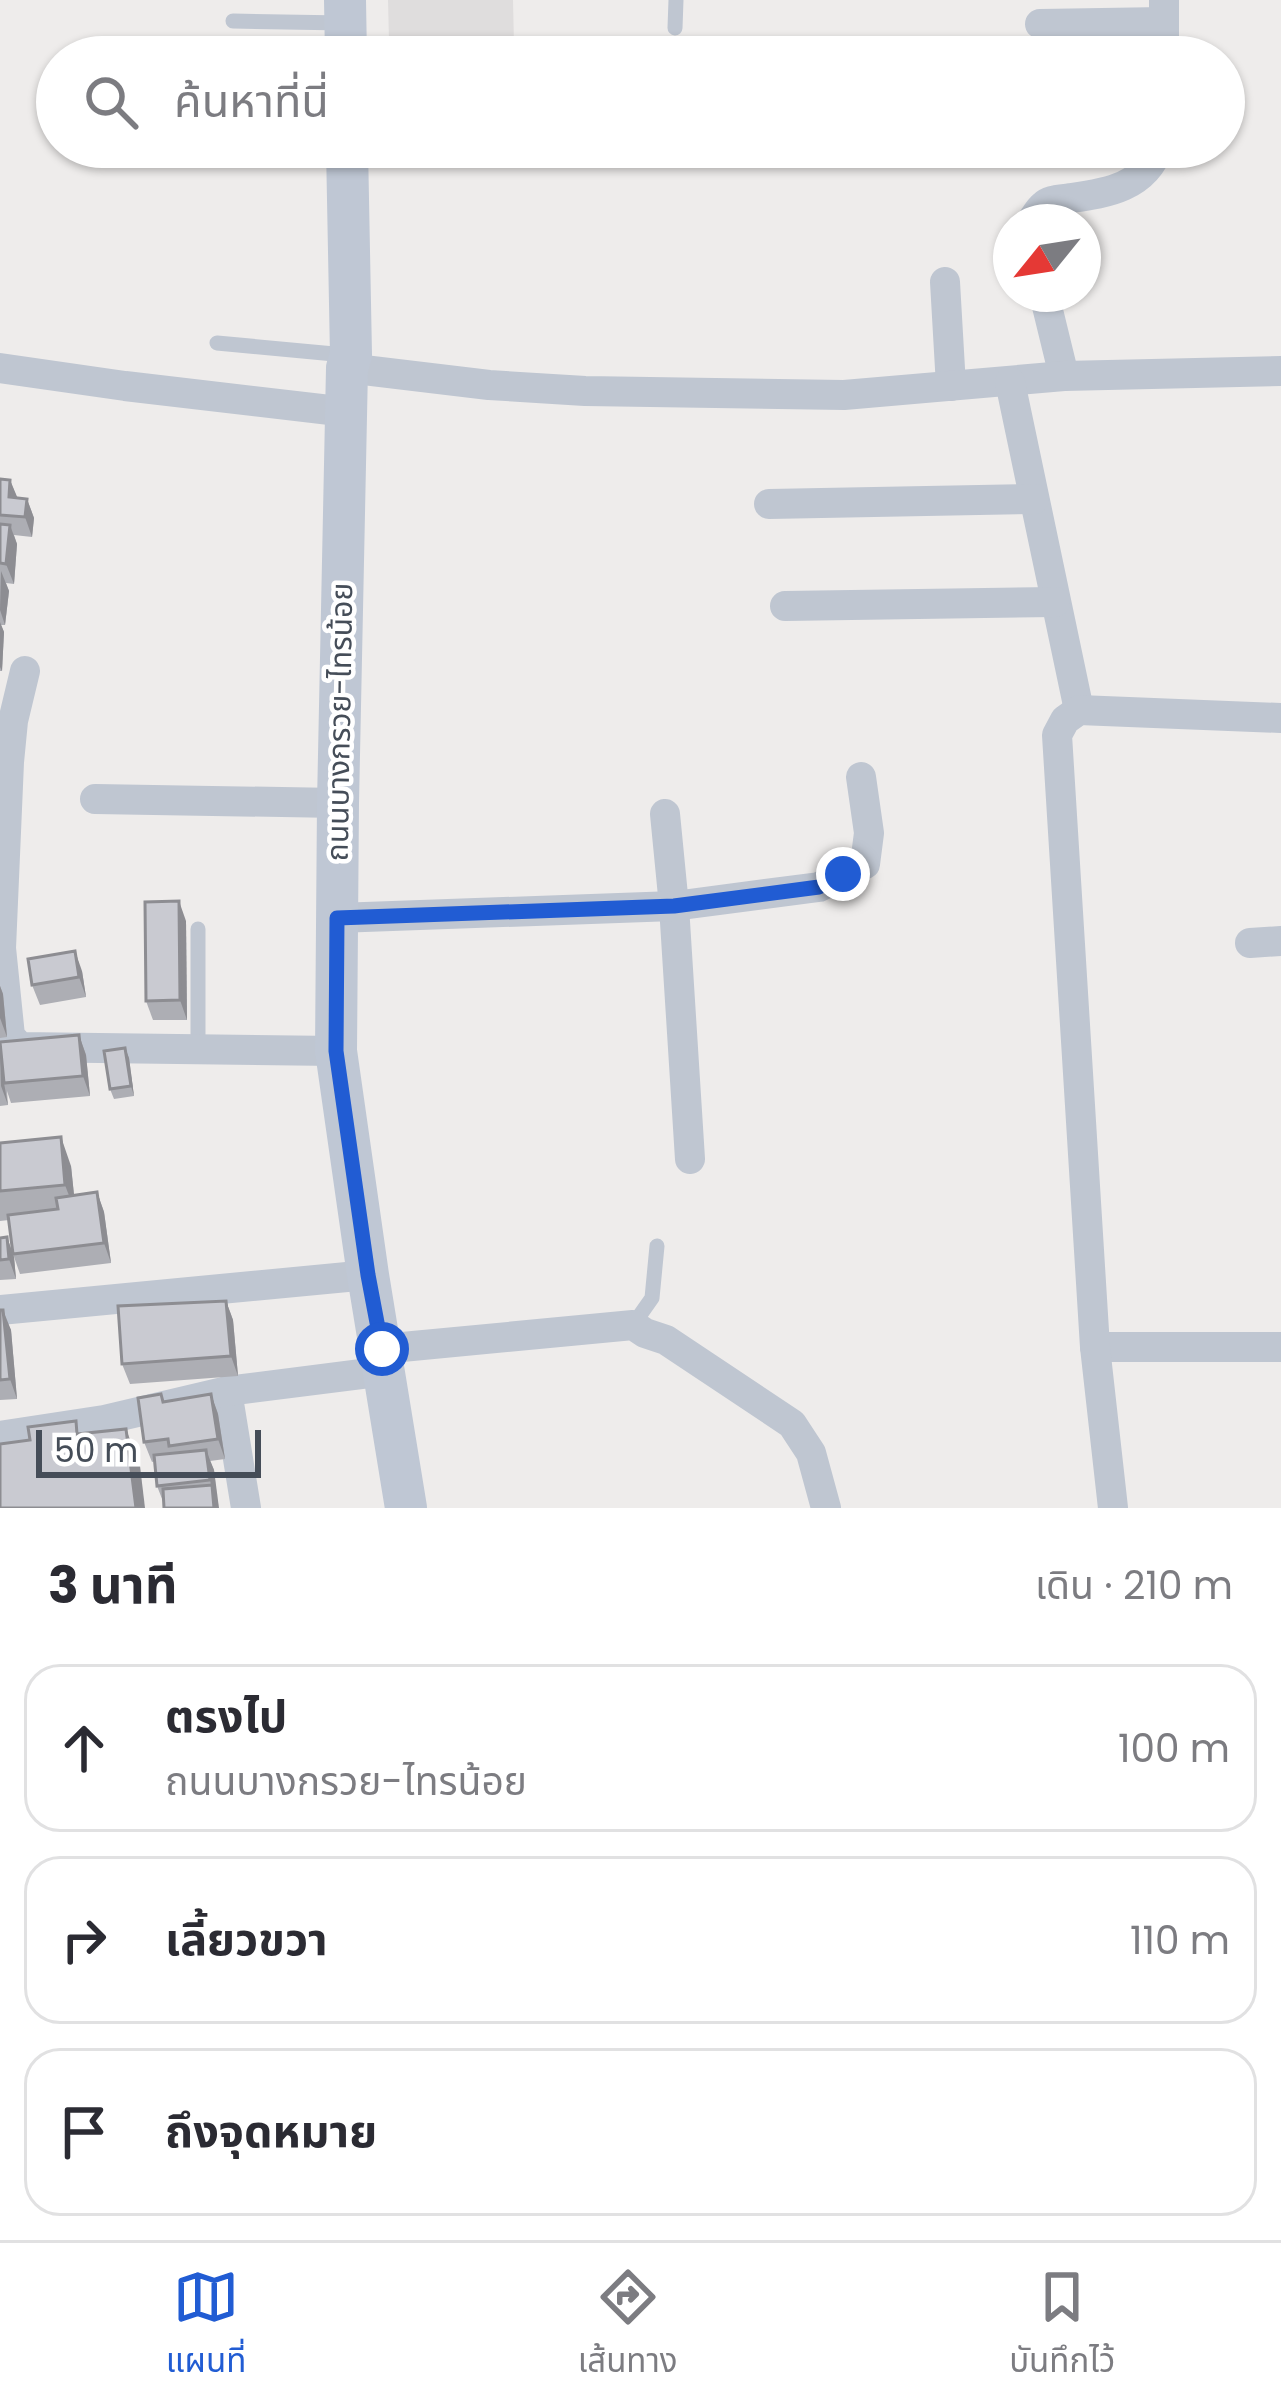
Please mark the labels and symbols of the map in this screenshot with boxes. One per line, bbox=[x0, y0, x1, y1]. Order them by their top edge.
north arrow bbox=[993, 204, 1101, 312]
street label: ถนนบางกรวย-ไทรน้อย bbox=[316, 582, 363, 862]
route end bbox=[816, 847, 870, 901]
route start bbox=[355, 1322, 409, 1376]
scale bar bbox=[36, 1424, 261, 1477]

